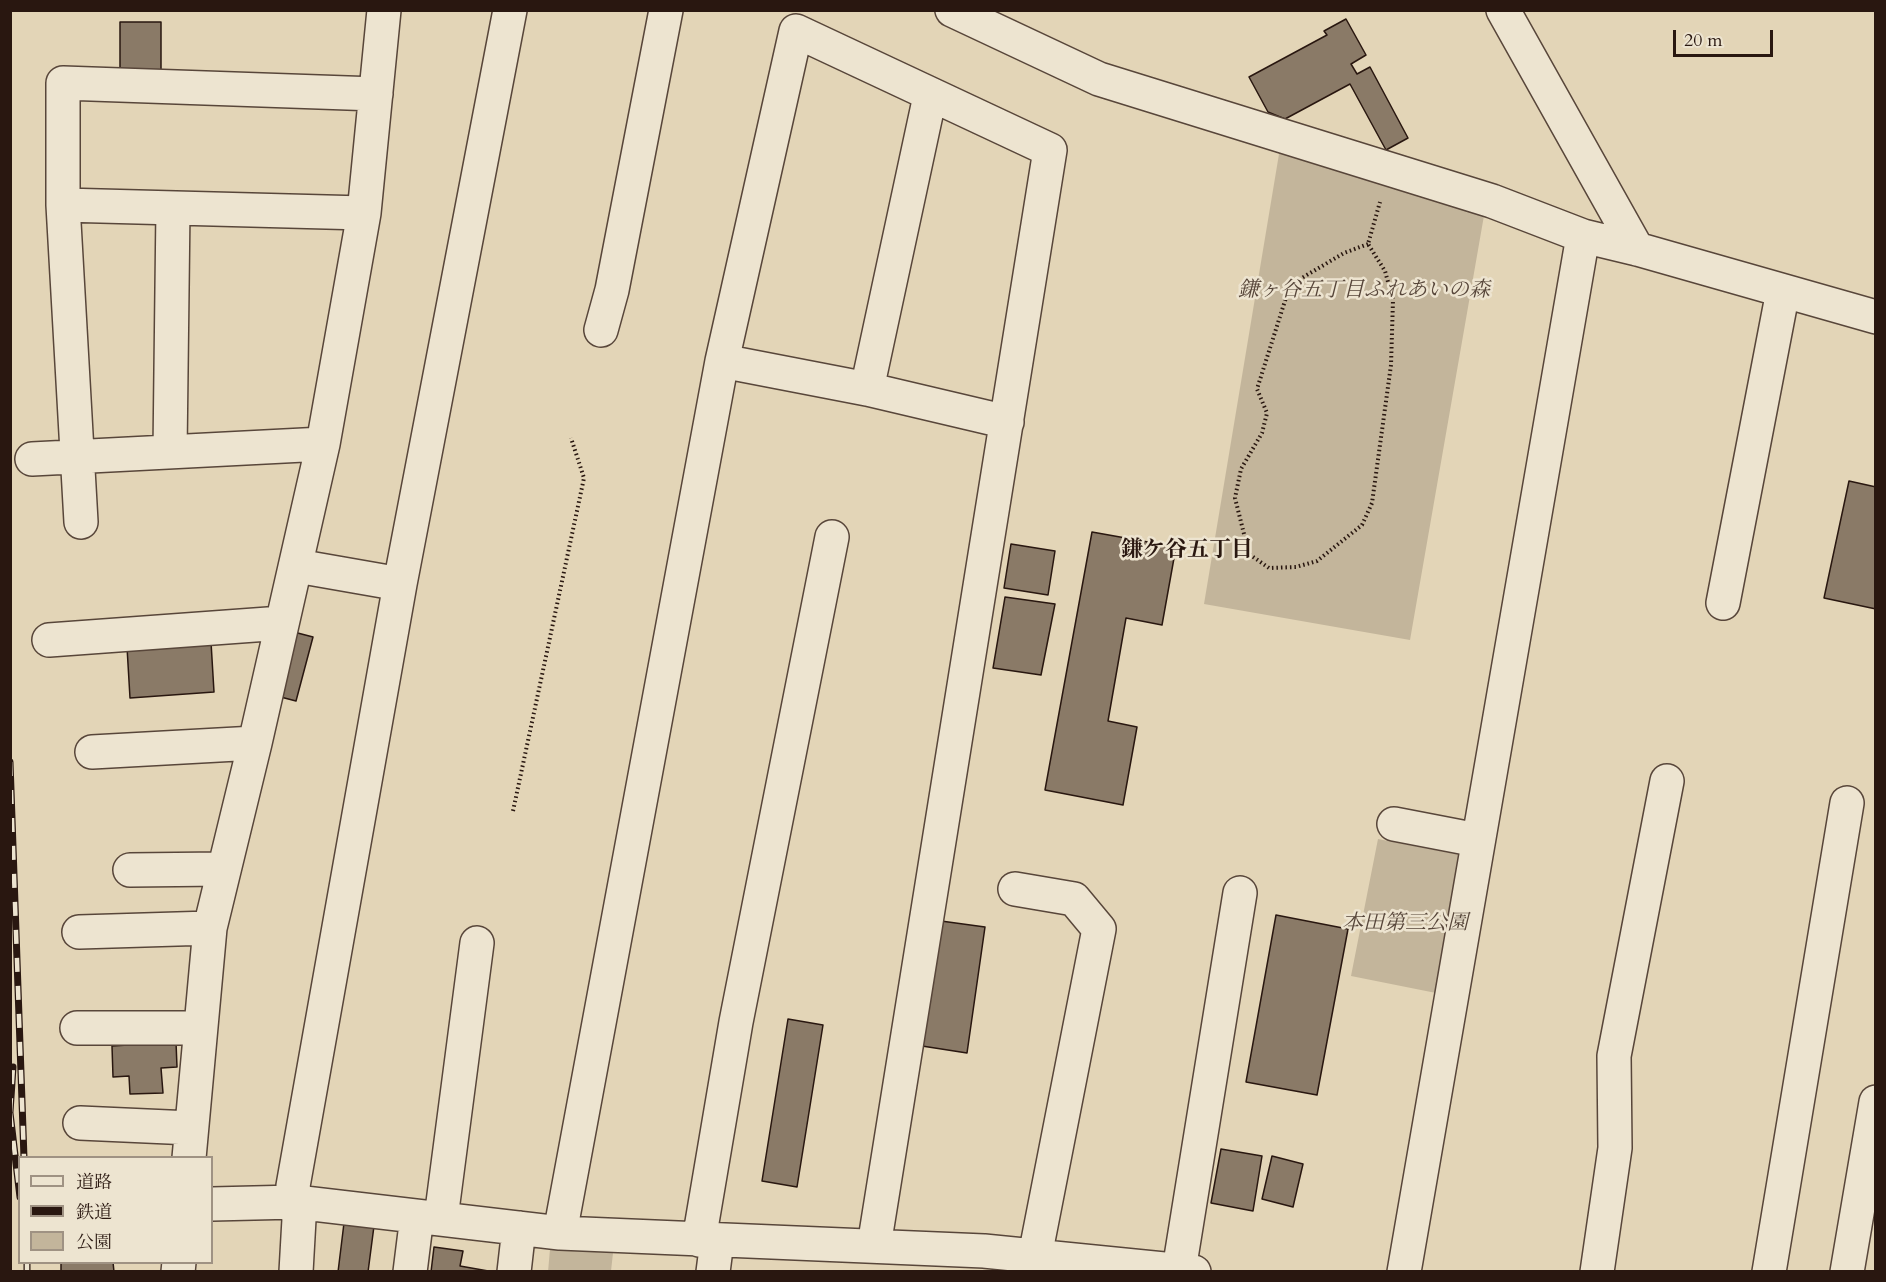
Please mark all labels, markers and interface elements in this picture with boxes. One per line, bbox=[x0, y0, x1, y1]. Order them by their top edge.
scale bar bbox=[1676, 18, 1776, 56]
text: 20 m bbox=[1684, 28, 1723, 53]
park label: 鎌ヶ谷五丁目ふれあいの森 bbox=[1238, 278, 1490, 304]
district label: 鎌ケ谷五丁目 bbox=[1121, 538, 1253, 564]
park label: 本田第三公園 bbox=[1342, 911, 1468, 937]
legend bbox=[18, 1156, 213, 1264]
text: 道路 bbox=[76, 1170, 112, 1195]
text: 鉄道 bbox=[76, 1200, 112, 1225]
text: 公園 bbox=[76, 1230, 112, 1255]

